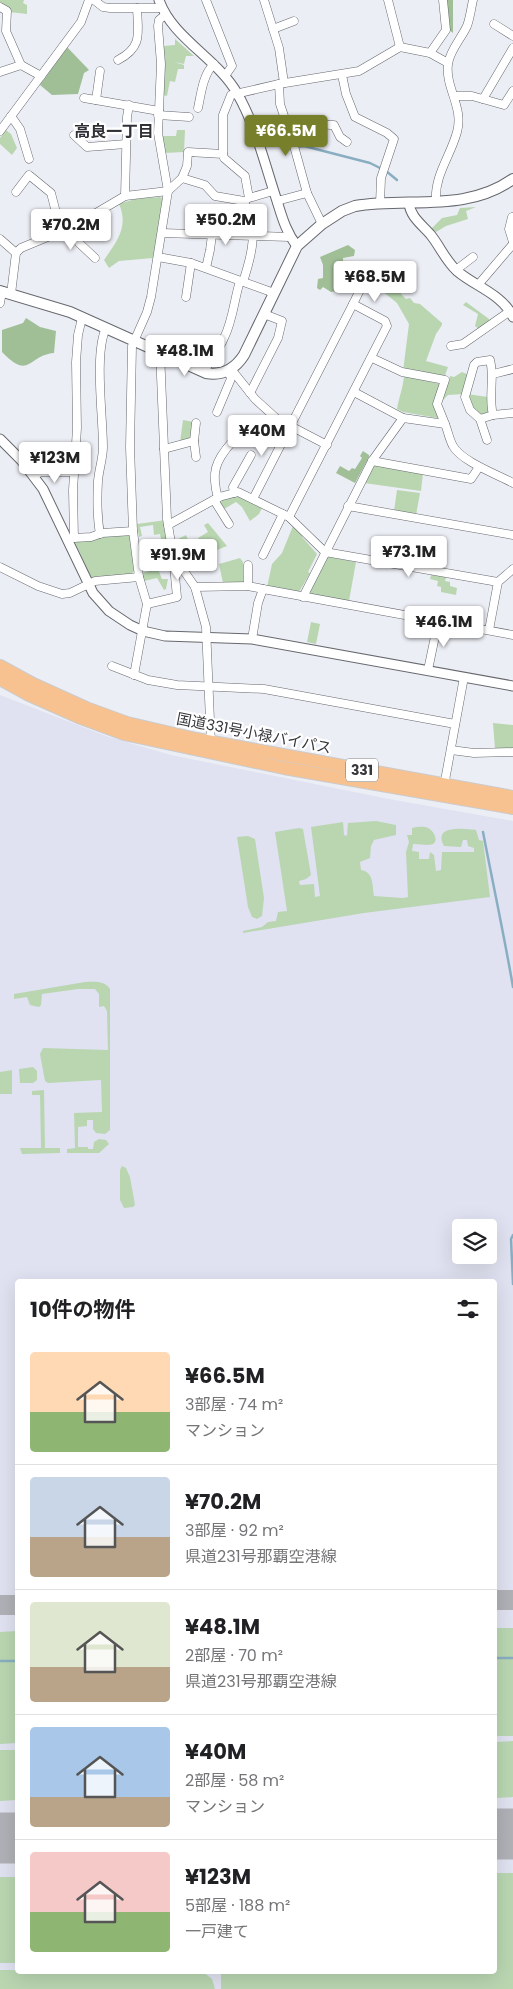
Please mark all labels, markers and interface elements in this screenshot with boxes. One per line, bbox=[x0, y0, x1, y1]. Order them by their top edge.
pin: ¥66.5M bbox=[245, 114, 327, 157]
text: ¥66.5M bbox=[256, 119, 316, 142]
district label: 高良一丁目 bbox=[74, 120, 154, 143]
pin: ¥50.2M bbox=[185, 204, 267, 246]
pin: ¥70.2M bbox=[30, 208, 112, 251]
text: ¥50.2M bbox=[196, 208, 256, 231]
text: ¥70.2M bbox=[42, 213, 100, 236]
pin: ¥68.5M bbox=[334, 260, 416, 303]
text: ¥68.5M bbox=[345, 265, 405, 288]
pin: ¥48.1M bbox=[144, 334, 226, 377]
text: ¥48.1M bbox=[156, 339, 214, 362]
pin: ¥40M bbox=[232, 414, 292, 457]
text: ¥40M bbox=[239, 419, 285, 442]
pin: ¥123M bbox=[20, 442, 90, 484]
text: ¥123M bbox=[30, 446, 80, 469]
pin: ¥73.1M bbox=[368, 536, 450, 578]
pin: ¥91.9M bbox=[137, 538, 219, 581]
text: ¥73.1M bbox=[382, 540, 436, 563]
text: ¥91.9M bbox=[150, 543, 206, 566]
pin: ¥46.1M bbox=[403, 606, 485, 648]
text: ¥46.1M bbox=[416, 610, 472, 633]
street label: 国道331号小禄バイパス bbox=[175, 708, 333, 758]
road number: 331 bbox=[346, 758, 378, 782]
map controls bbox=[452, 1219, 497, 1264]
button: layers bbox=[452, 1219, 497, 1264]
text: 10件の物件 bbox=[30, 1295, 136, 1324]
icon: filters bbox=[454, 1295, 482, 1323]
text: ¥66.5M bbox=[185, 1361, 265, 1390]
icon: home bbox=[70, 1372, 130, 1432]
text: 3部屋 · 74 m² bbox=[185, 1393, 283, 1416]
text: マンション bbox=[185, 1419, 265, 1442]
text: ¥70.2M bbox=[185, 1487, 261, 1516]
icon: home bbox=[70, 1497, 130, 1557]
text: 3部屋 · 92 m² bbox=[185, 1519, 284, 1542]
text: 県道231号那覇空港線 bbox=[185, 1545, 337, 1568]
text: ¥48.1M bbox=[185, 1612, 260, 1641]
icon: home bbox=[70, 1622, 130, 1682]
text: 2部屋 · 70 m² bbox=[185, 1644, 283, 1667]
text: 県道231号那覇空港線 bbox=[185, 1670, 337, 1693]
text: ¥40M bbox=[185, 1737, 246, 1766]
icon: home bbox=[70, 1747, 130, 1807]
text: 2部屋 · 58 m² bbox=[185, 1769, 284, 1792]
text: マンション bbox=[185, 1795, 265, 1818]
text: ¥123M bbox=[185, 1862, 251, 1891]
icon: home bbox=[70, 1872, 130, 1932]
text: 5部屋 · 188 m² bbox=[185, 1894, 290, 1917]
text: 一戸建て bbox=[185, 1920, 249, 1943]

